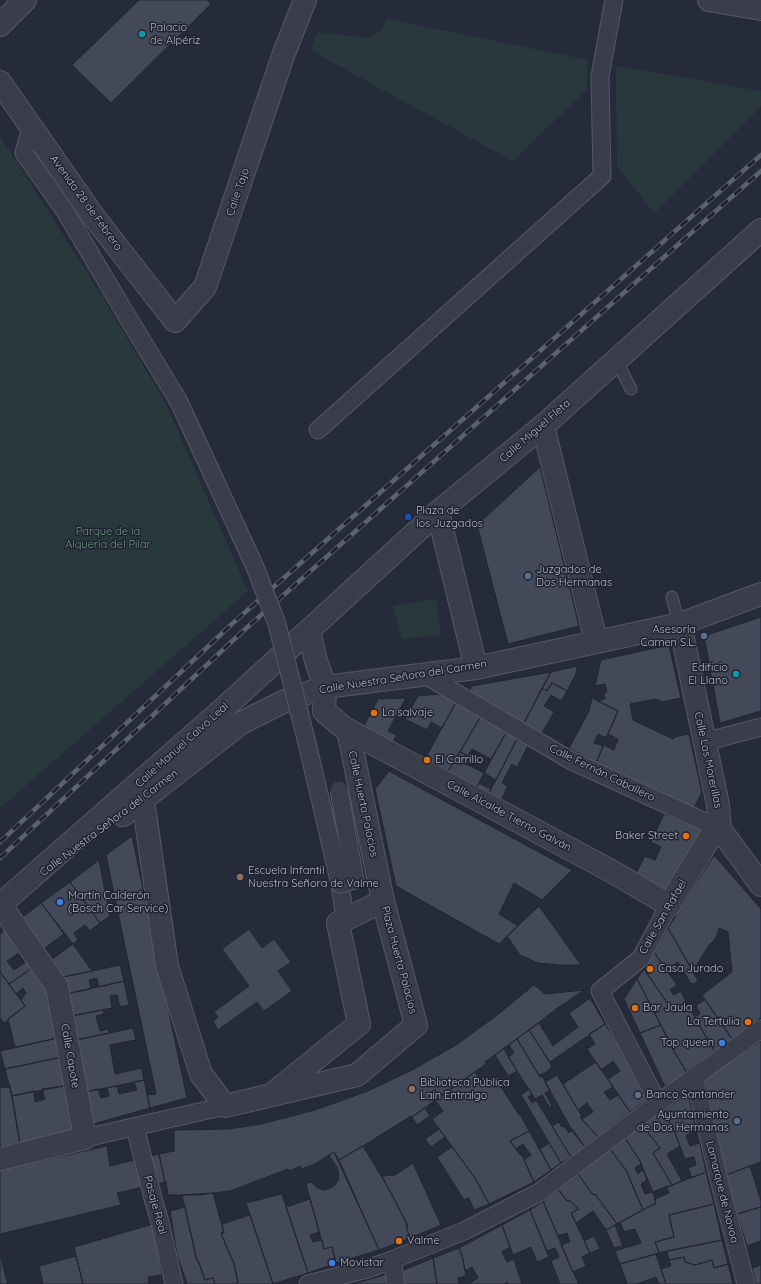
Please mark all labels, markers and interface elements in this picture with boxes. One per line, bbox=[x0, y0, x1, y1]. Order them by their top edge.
place label: Palacio de Alpériz bbox=[150, 21, 200, 47]
marker: Palacio de Alpériz bbox=[137, 29, 147, 39]
street label: Avenida 28 de Febrero bbox=[47, 153, 125, 253]
street label: Calle Tajo bbox=[224, 166, 252, 218]
street label: Calle Miguel Fleta bbox=[497, 397, 573, 465]
place label: Plaza de los Juzgados bbox=[416, 504, 483, 530]
marker: Plaza de los Juzgados bbox=[403, 512, 413, 522]
park label: Parque de la Alquería del Pilar bbox=[65, 525, 151, 551]
place label: Juzgados de Dos Hermanas bbox=[536, 563, 612, 589]
marker: Juzgados de Dos Hermanas bbox=[523, 571, 533, 581]
place label: Asesoría Camen S.L. bbox=[641, 623, 696, 649]
marker: Asesoría Camen S.L. bbox=[699, 631, 709, 641]
street label: Calle Nuestra Señora del Carmen bbox=[318, 657, 488, 697]
place label: Edificio El Llano bbox=[688, 661, 728, 687]
marker: Edificio El Llano bbox=[731, 669, 741, 679]
street label: Calle Manuel Calvo Leal bbox=[133, 700, 231, 790]
place label: La salvaje bbox=[382, 706, 433, 720]
marker: La salvaje bbox=[369, 708, 379, 718]
street label: Calle Las Morerillas bbox=[691, 711, 725, 809]
street label: Calle Fernán Caballero bbox=[547, 742, 657, 804]
street label: Calle Huerta Palacios bbox=[345, 750, 381, 858]
place label: El Carrillo bbox=[435, 753, 483, 767]
marker: El Carrillo bbox=[422, 755, 432, 765]
street label: Calle Nuestra Señora del Carmen bbox=[37, 767, 181, 879]
street label: Calle Alcalde Tierno Galván bbox=[444, 777, 574, 855]
place label: Baker Street bbox=[615, 829, 678, 843]
marker: Baker Street bbox=[681, 831, 691, 841]
place label: Escuela Infantil Nuestra Señora de Valme bbox=[248, 864, 379, 890]
marker: Escuela Infantil Nuestra Señora de Valme bbox=[235, 872, 245, 882]
street label: Calle San Rafael bbox=[636, 877, 690, 957]
place label: Martín Calderón (Bosch Car Service) bbox=[68, 889, 168, 915]
marker: Martín Calderón (Bosch Car Service) bbox=[55, 897, 65, 907]
street label: Plaza Huerta Palacios bbox=[378, 905, 420, 1015]
place label: Casa Jurado bbox=[658, 962, 723, 976]
marker: Casa Jurado bbox=[645, 964, 655, 974]
place label: Bar Jaula bbox=[643, 1001, 692, 1015]
marker: Bar Jaula bbox=[630, 1003, 640, 1013]
place label: La Tertulia bbox=[687, 1015, 740, 1029]
marker: La Tertulia bbox=[743, 1017, 753, 1027]
street label: Calle Capote bbox=[58, 1023, 82, 1089]
place label: Top queen bbox=[661, 1036, 714, 1050]
marker: Top queen bbox=[717, 1038, 727, 1048]
place label: Biblioteca Pública Laín Entralgo bbox=[420, 1076, 510, 1102]
marker: Biblioteca Pública Laín Entralgo bbox=[407, 1084, 417, 1094]
place label: Banco Santander bbox=[646, 1088, 735, 1102]
marker: Banco Santander bbox=[633, 1090, 643, 1100]
place label: Ayuntamiento de Dos Hermanas bbox=[637, 1108, 729, 1134]
marker: Ayuntamiento de Dos Hermanas bbox=[732, 1116, 742, 1126]
street label: Lamarque de Novoa bbox=[703, 1140, 741, 1244]
street label: Pasaje Real bbox=[141, 1174, 169, 1236]
place label: Valme bbox=[407, 1234, 440, 1248]
marker: Valme bbox=[394, 1236, 404, 1246]
place label: Movistar bbox=[340, 1256, 384, 1270]
marker: Movistar bbox=[327, 1258, 337, 1268]

